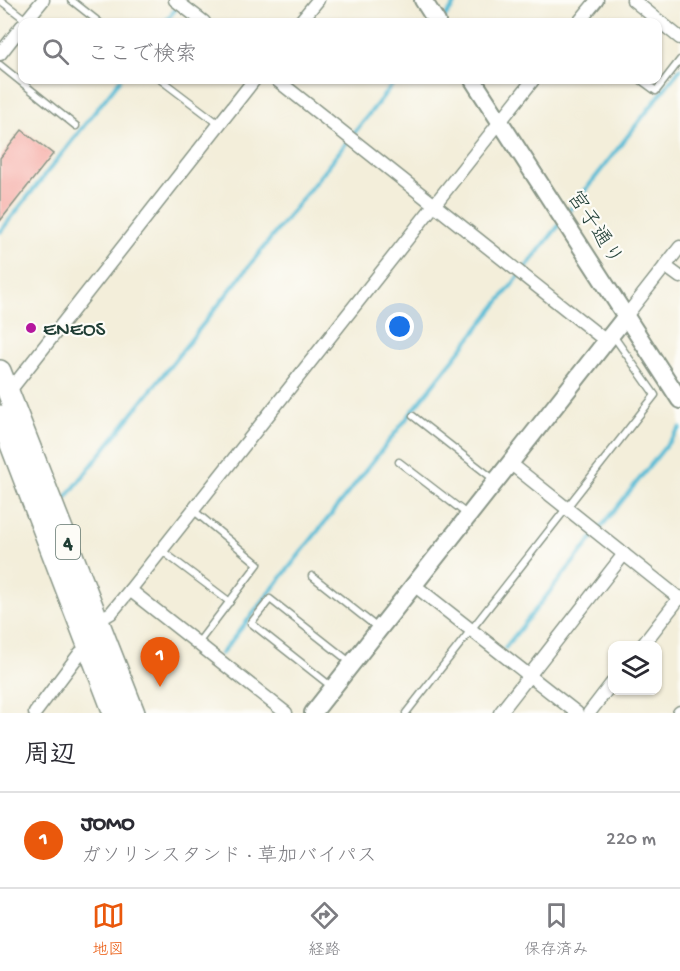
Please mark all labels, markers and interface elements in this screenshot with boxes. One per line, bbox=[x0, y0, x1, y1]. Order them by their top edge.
search box bbox=[18, 18, 662, 84]
icon: search bbox=[39, 35, 72, 68]
text: ここで検索 bbox=[87, 43, 197, 69]
street label: 宮子通り bbox=[560, 186, 627, 271]
your location bbox=[385, 312, 414, 341]
place label: ENEOS bbox=[43, 319, 106, 344]
marker: ENEOS bbox=[24, 321, 38, 335]
road number: 4 bbox=[56, 525, 80, 559]
pin: 1 bbox=[140, 638, 180, 687]
map controls bbox=[608, 641, 662, 695]
button: layers bbox=[608, 641, 662, 695]
text: 周辺 bbox=[24, 742, 76, 773]
text: JOMO bbox=[81, 812, 134, 838]
text: 1 bbox=[39, 829, 48, 852]
text: 220 m bbox=[606, 829, 656, 852]
text: ガソリンスタンド · 草加バイパス bbox=[81, 846, 377, 869]
tab: 地図 bbox=[92, 899, 125, 961]
tab: 経路 bbox=[308, 899, 341, 961]
tab: 保存済み bbox=[524, 899, 588, 961]

